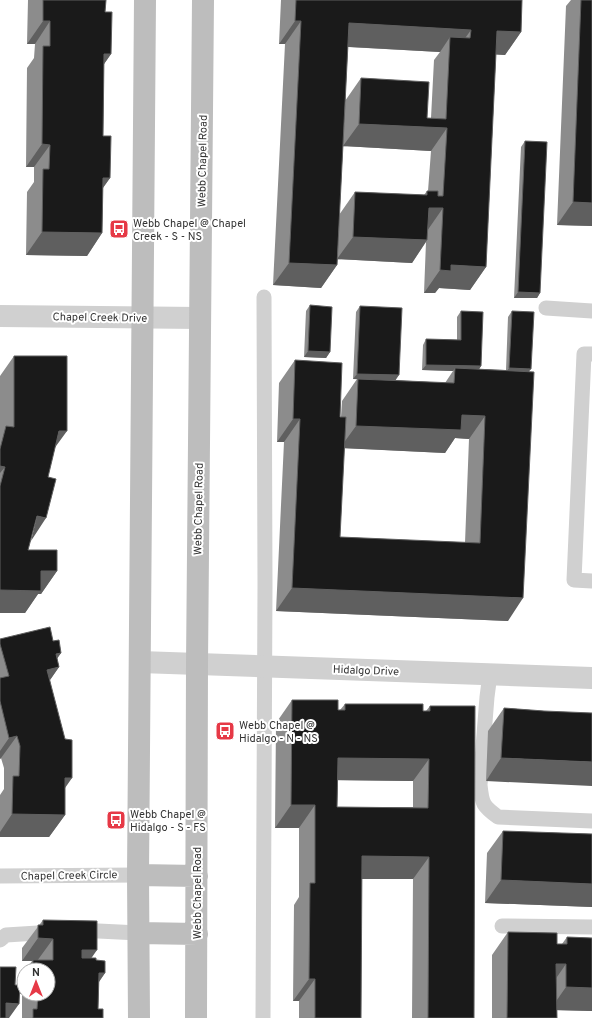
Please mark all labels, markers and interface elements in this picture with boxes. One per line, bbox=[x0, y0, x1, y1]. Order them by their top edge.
street label: Webb Chapel Road bbox=[195, 115, 211, 207]
place label: Webb Chapel @ Chapel Creek - S - NS bbox=[133, 217, 246, 244]
bus stop icon: Webb Chapel @ Chapel Creek - S - NS bbox=[108, 218, 130, 240]
street label: Chapel Creek Drive bbox=[53, 310, 148, 326]
street label: Webb Chapel Road bbox=[191, 463, 207, 555]
street label: Hidalgo Drive bbox=[333, 663, 399, 679]
place label: Webb Chapel @ Hidalgo - N - NS bbox=[239, 719, 318, 746]
bus stop icon: Webb Chapel @ Hidalgo - N - NS bbox=[214, 720, 236, 742]
place label: Webb Chapel @ Hidalgo - S - FS bbox=[130, 808, 206, 835]
bus stop icon: Webb Chapel @ Hidalgo - S - FS bbox=[105, 809, 127, 831]
street label: Webb Chapel Road bbox=[191, 847, 205, 939]
street label: Chapel Creek Circle bbox=[20, 868, 118, 884]
north arrow bbox=[16, 962, 56, 1002]
text: N bbox=[32, 966, 40, 980]

